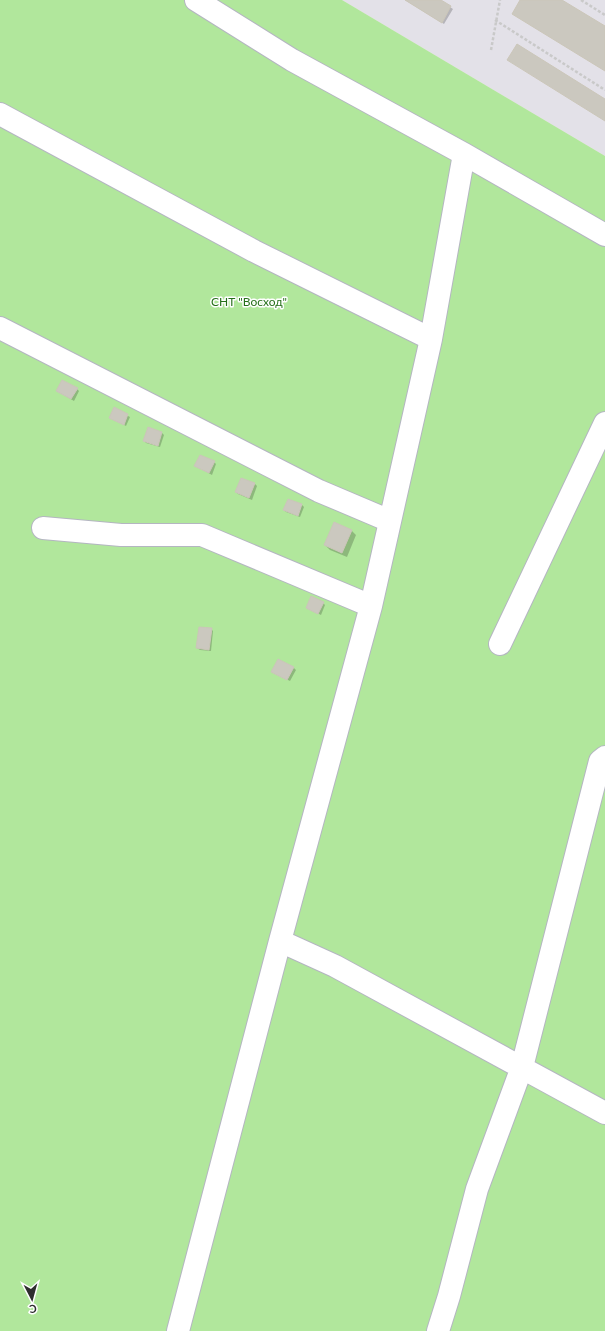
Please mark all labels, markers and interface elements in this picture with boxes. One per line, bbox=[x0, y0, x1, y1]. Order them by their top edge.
park label: СНТ "Восход" bbox=[211, 294, 287, 309]
north arrow bbox=[12, 1279, 52, 1319]
text: С bbox=[28, 1303, 37, 1316]

